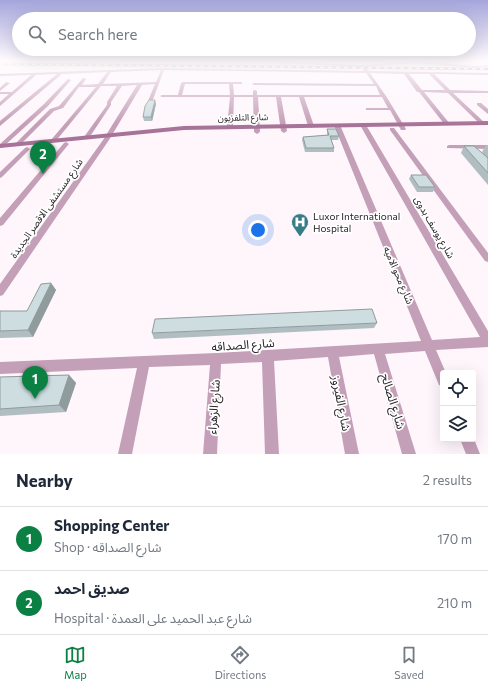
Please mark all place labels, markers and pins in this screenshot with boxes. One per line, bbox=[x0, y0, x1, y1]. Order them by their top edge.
pin: 2 bbox=[30, 141, 56, 174]
place label: Luxor International Hospital bbox=[313, 210, 400, 234]
hospital icon: Luxor International Hospital bbox=[290, 212, 310, 237]
pin: 1 bbox=[22, 366, 48, 399]

